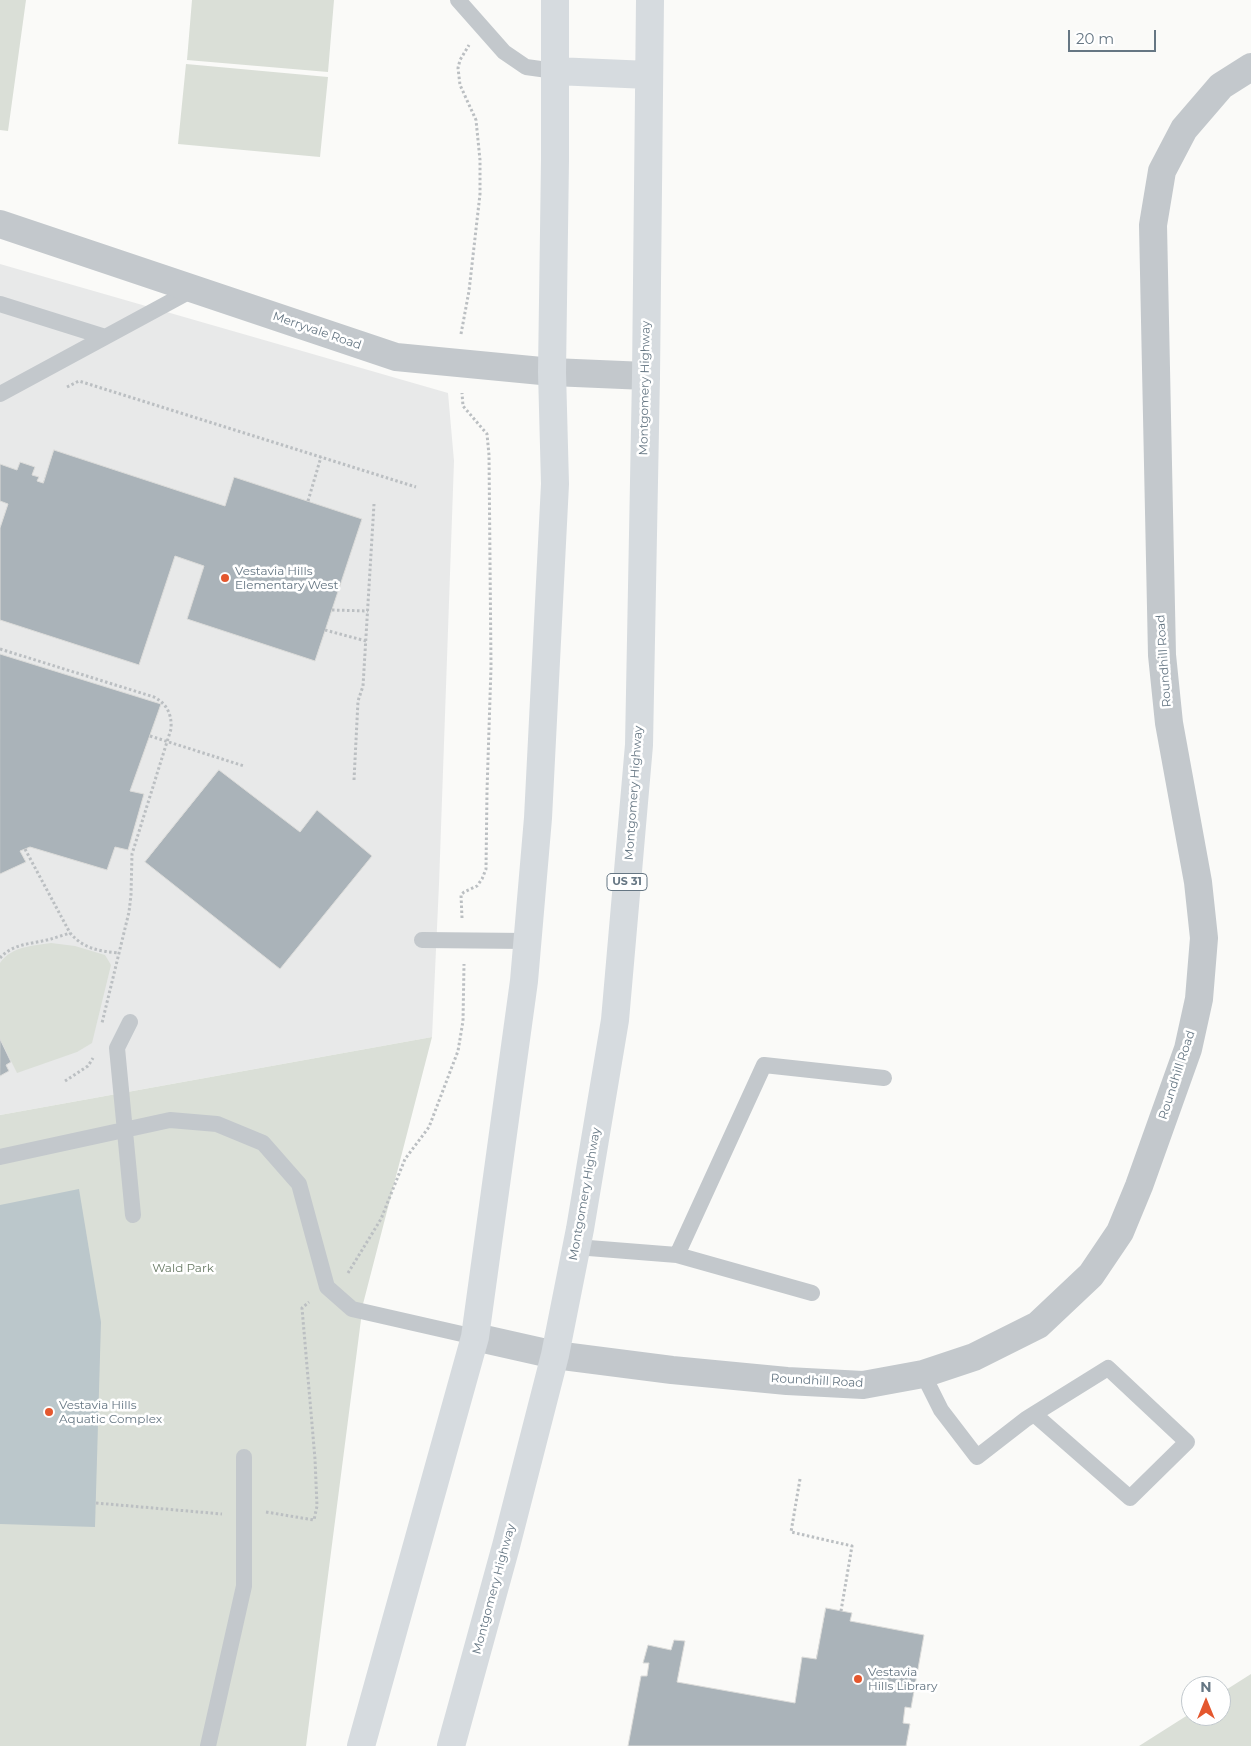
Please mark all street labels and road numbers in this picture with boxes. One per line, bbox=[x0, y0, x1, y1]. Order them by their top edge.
street label: Merryvale Road bbox=[271, 309, 363, 353]
street label: Montgomery Highway bbox=[637, 321, 653, 455]
street label: Roundhill Road bbox=[1154, 614, 1174, 708]
street label: Montgomery Highway bbox=[622, 725, 646, 861]
road number: US 31 bbox=[607, 874, 647, 890]
street label: Roundhill Road bbox=[1156, 1029, 1198, 1121]
street label: Montgomery Highway bbox=[566, 1126, 604, 1262]
street label: Roundhill Road bbox=[770, 1371, 864, 1391]
street label: Montgomery Highway bbox=[470, 1522, 518, 1656]

